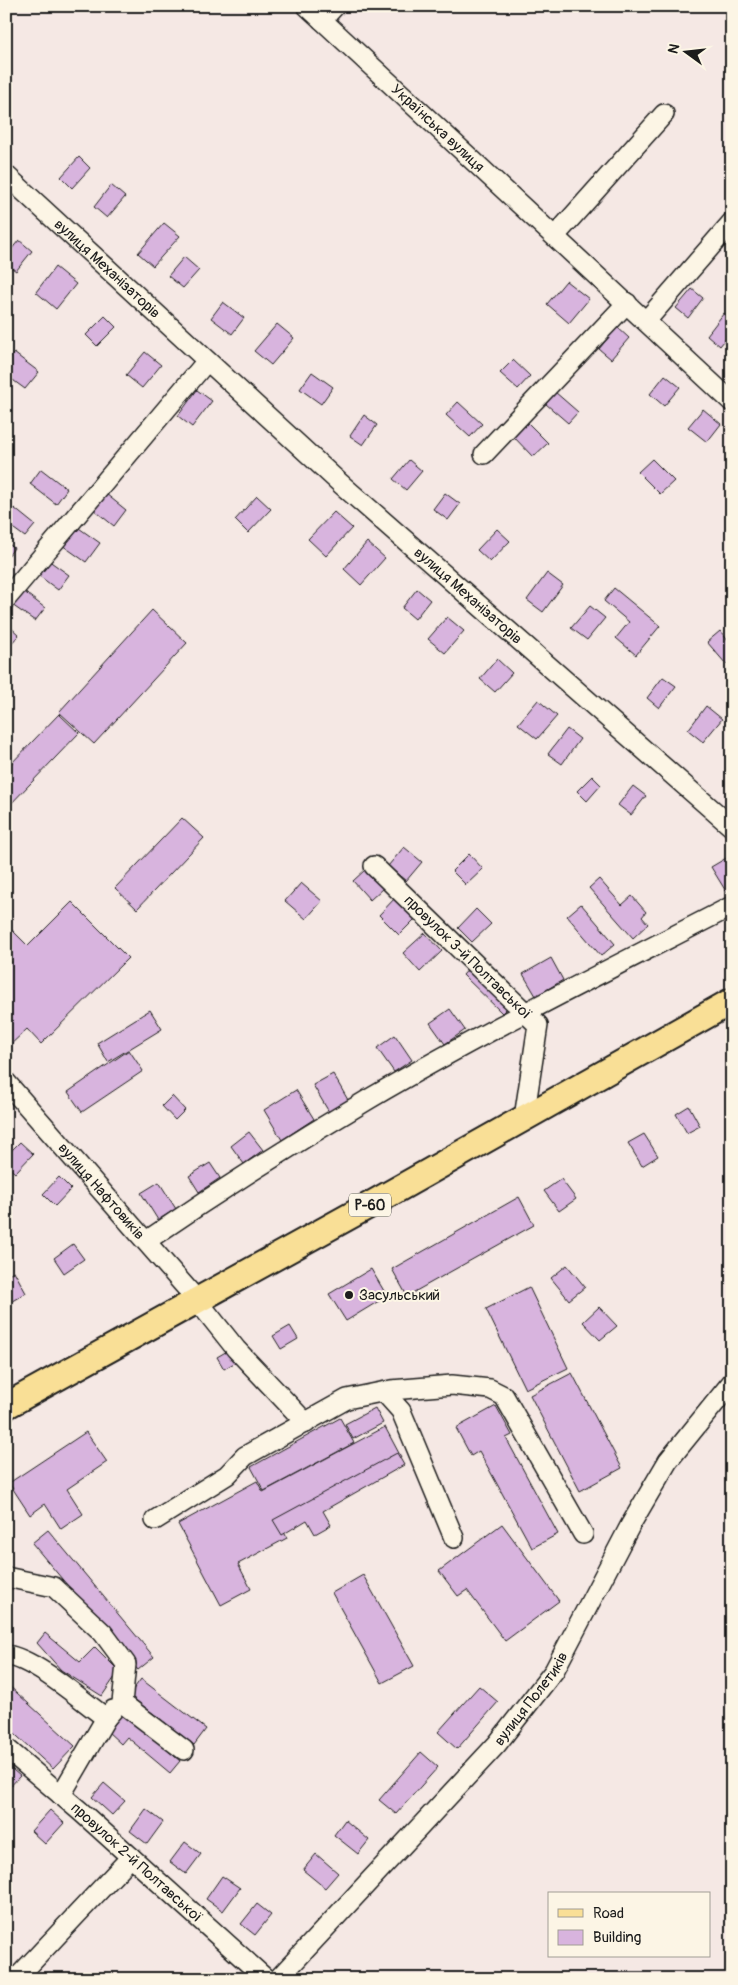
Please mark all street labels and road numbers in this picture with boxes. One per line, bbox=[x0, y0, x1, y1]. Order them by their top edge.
street label: Українська вулиця bbox=[387, 80, 489, 176]
street label: вулиця Механізаторів bbox=[50, 215, 165, 322]
street label: вулиця Механізаторів bbox=[410, 543, 526, 648]
street label: провулок 3-й Полтавської bbox=[400, 891, 536, 1024]
street label: вулиця Нафтовиків bbox=[54, 1139, 149, 1243]
road number: Р-60 bbox=[349, 1194, 391, 1216]
street label: вулиця Полетиків bbox=[490, 1649, 572, 1749]
street label: провулок 2-й Полтавської bbox=[67, 1798, 207, 1927]

